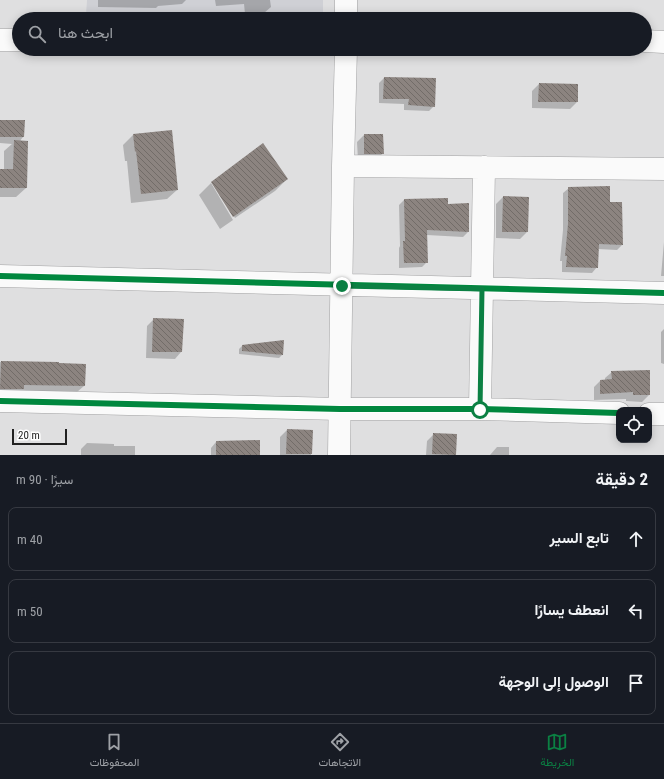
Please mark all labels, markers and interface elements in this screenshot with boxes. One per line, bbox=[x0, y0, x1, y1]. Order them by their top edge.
search box bbox=[12, 12, 652, 56]
icon: search bbox=[26, 23, 48, 45]
text: ابحث هنا bbox=[58, 24, 113, 42]
route end bbox=[333, 277, 351, 295]
route start bbox=[471, 401, 489, 419]
map controls bbox=[616, 407, 652, 443]
button: locate bbox=[616, 407, 652, 443]
scale bar bbox=[12, 427, 67, 446]
text: 20 m bbox=[18, 429, 40, 442]
text: 2 دقيقة bbox=[595, 469, 648, 489]
text: سيرًا · 90 m bbox=[16, 472, 73, 487]
icon: ahead bbox=[625, 528, 647, 550]
text: تابع السير bbox=[550, 529, 609, 547]
text: 40 m bbox=[17, 532, 43, 547]
icon: left bbox=[625, 600, 647, 622]
text: انعطف يسارًا bbox=[535, 601, 609, 619]
text: 50 m bbox=[17, 604, 43, 619]
icon: arrive bbox=[625, 672, 647, 694]
text: الوصول إلى الوجهة bbox=[498, 673, 609, 691]
tab: المحفوظات bbox=[90, 731, 139, 772]
tab: الاتجاهات bbox=[318, 731, 361, 772]
tab: الخريطة bbox=[540, 731, 574, 772]

